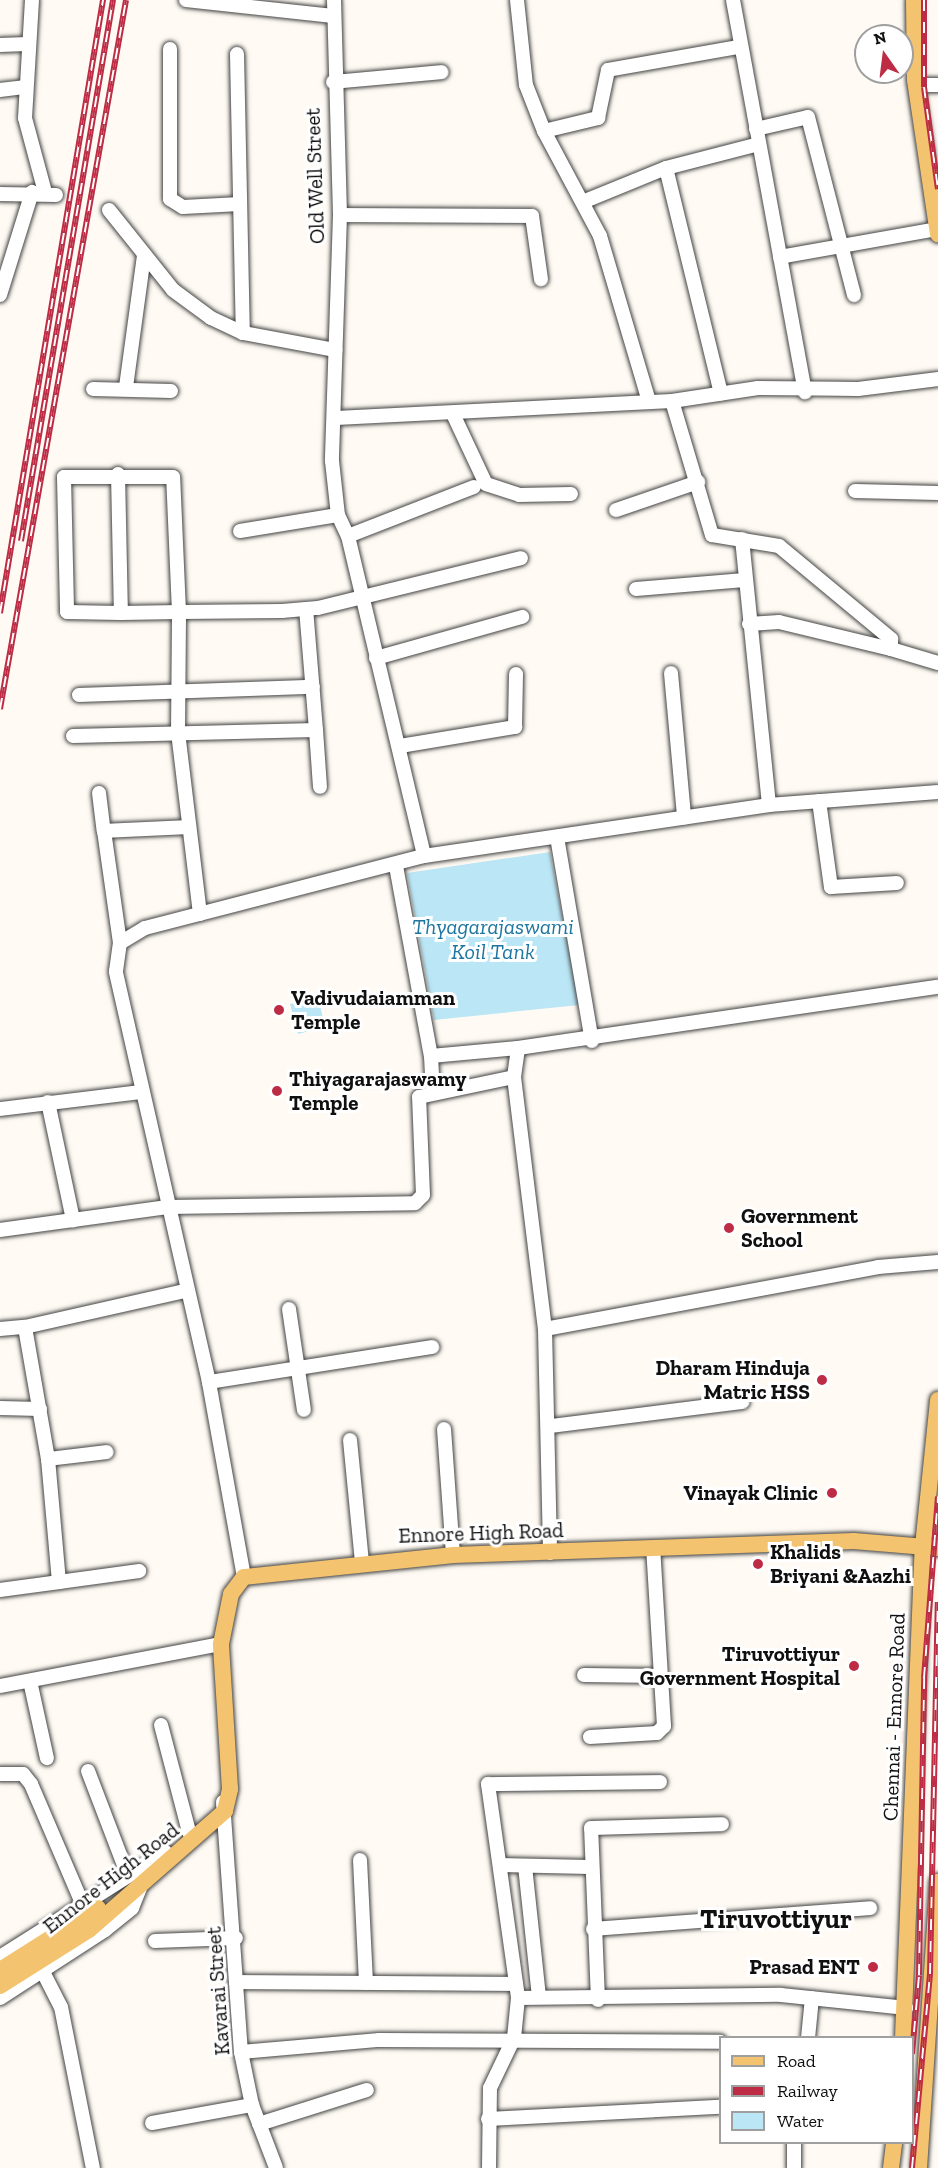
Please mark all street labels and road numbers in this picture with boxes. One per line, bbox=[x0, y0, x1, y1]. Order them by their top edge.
street label: Old Well Street bbox=[300, 107, 330, 245]
street label: Ennore High Road bbox=[398, 1518, 564, 1548]
street label: Chennai - Ennore Road bbox=[878, 1613, 910, 1821]
street label: Ennore High Road bbox=[38, 1817, 184, 1939]
street label: Kavarai Street bbox=[201, 1926, 235, 2056]

